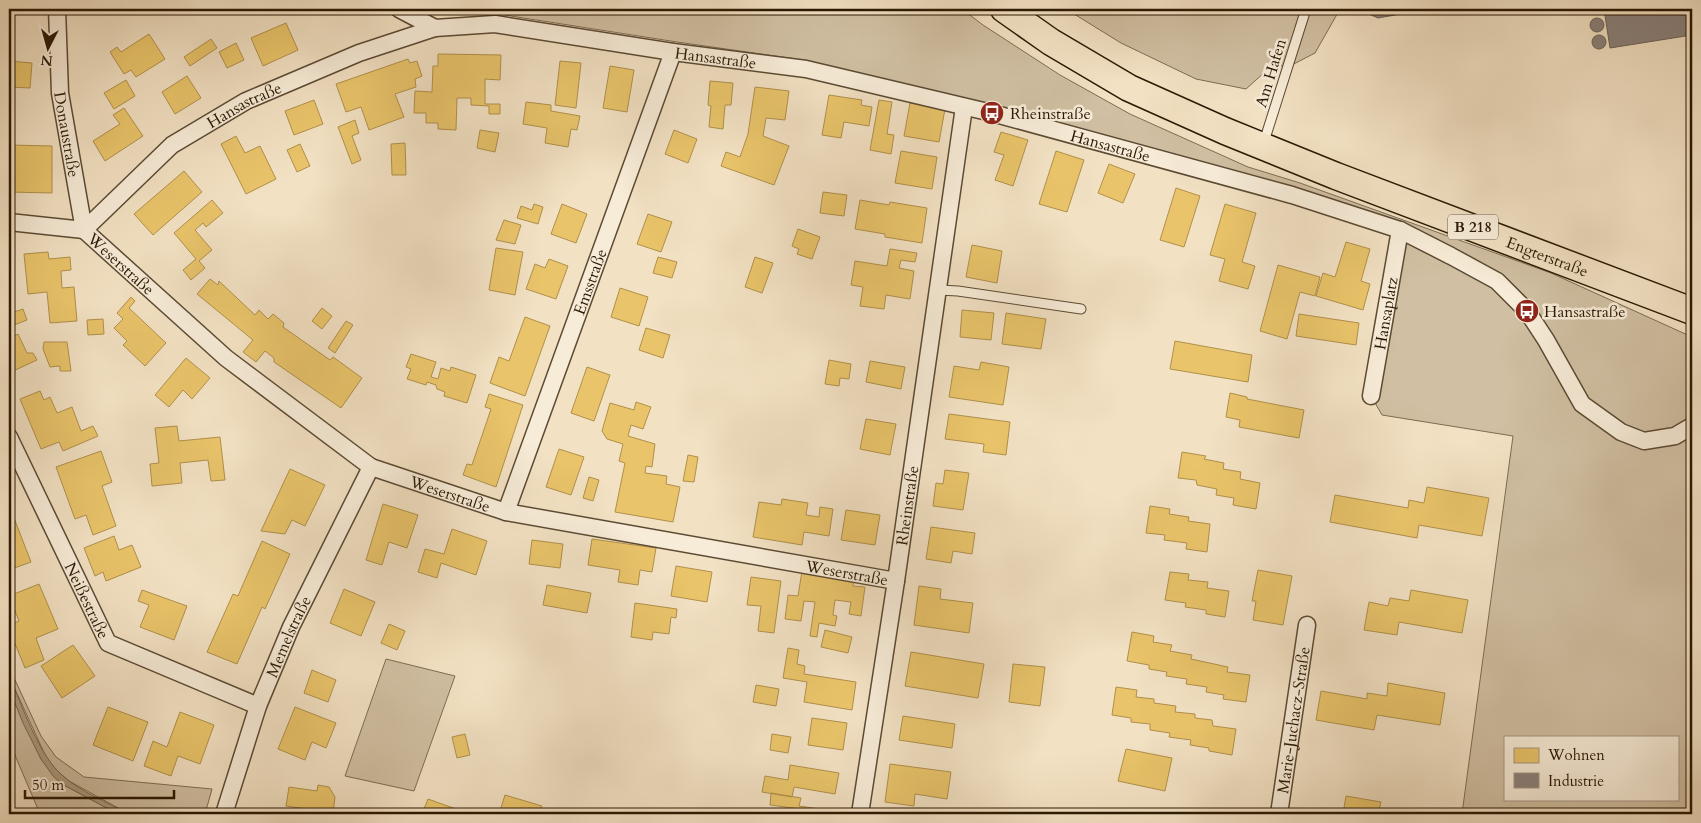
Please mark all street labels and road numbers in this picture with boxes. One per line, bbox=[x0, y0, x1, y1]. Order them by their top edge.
street label: Am Hafen bbox=[1250, 36, 1292, 110]
street label: Hansastraße bbox=[674, 42, 757, 75]
street label: Hansastraße bbox=[203, 77, 285, 134]
street label: Donaustraße bbox=[48, 90, 85, 179]
street label: Hansastraße bbox=[1068, 125, 1152, 168]
road number: B 218 bbox=[1448, 214, 1498, 240]
street label: Weserstraße bbox=[81, 227, 159, 300]
street label: Engterstraße bbox=[1503, 232, 1591, 283]
street label: Emsstraße bbox=[568, 246, 613, 318]
street label: Hansaplatz bbox=[1369, 275, 1404, 351]
street label: Rheinstraße bbox=[891, 464, 924, 547]
street label: Weserstraße bbox=[406, 470, 493, 518]
street label: Weserstraße bbox=[803, 555, 890, 591]
street label: Neißestraße bbox=[59, 559, 114, 642]
street label: Memelstraße bbox=[261, 592, 317, 681]
street label: Marie-Juchacz-Straße bbox=[1272, 645, 1316, 795]

